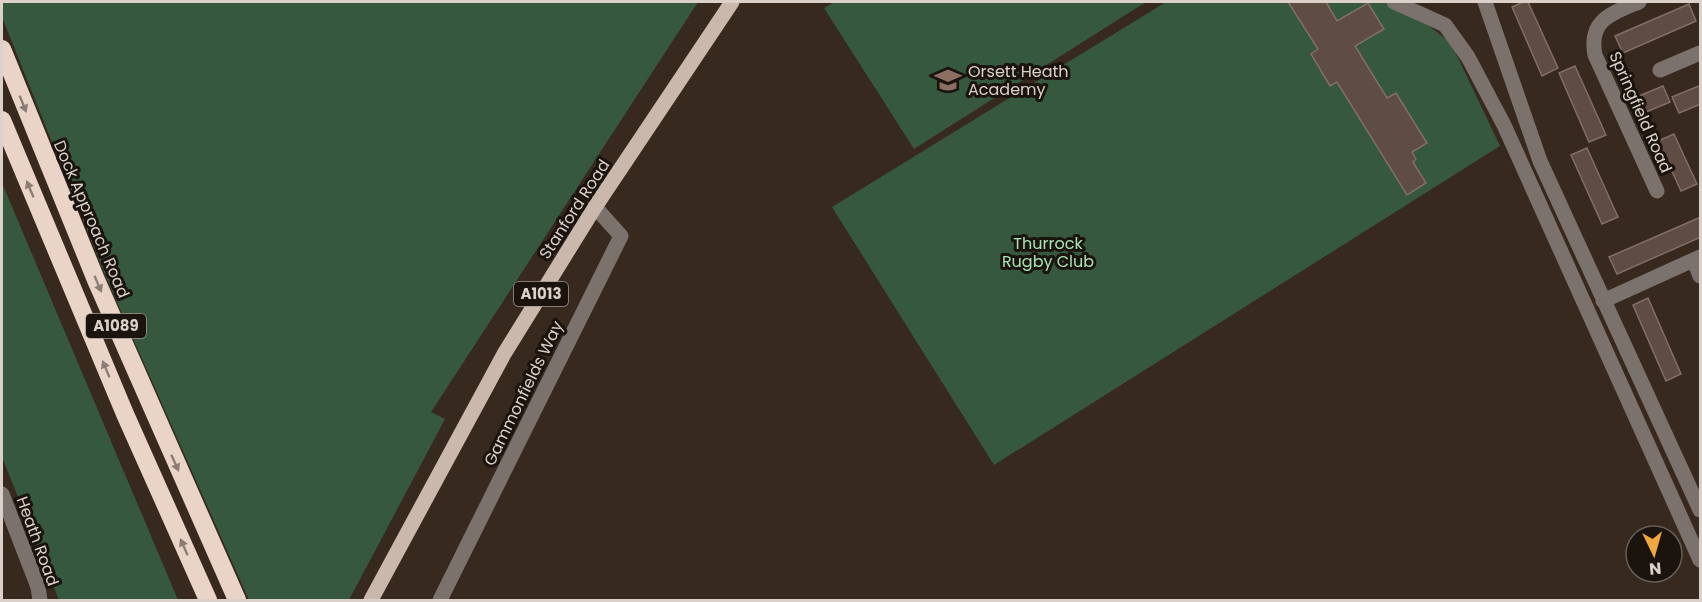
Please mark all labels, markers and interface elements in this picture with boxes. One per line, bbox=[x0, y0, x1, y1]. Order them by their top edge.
street label: Springfield Road bbox=[1603, 48, 1678, 177]
place label: Orsett Heath Academy bbox=[968, 60, 1069, 101]
school or university icon: Orsett Heath Academy bbox=[933, 65, 963, 95]
one-way arrow bbox=[19, 95, 28, 113]
street label: Dock Approach Road bbox=[48, 137, 135, 301]
street label: Stanford Road bbox=[534, 155, 615, 264]
one-way arrow bbox=[25, 180, 35, 198]
park label: Thurrock Rugby Club bbox=[1002, 232, 1094, 273]
one-way arrow bbox=[93, 275, 103, 293]
road number: A1013 bbox=[514, 282, 568, 306]
road number: A1089 bbox=[86, 314, 146, 338]
street label: Gammonfields Way bbox=[478, 317, 569, 470]
one-way arrow bbox=[101, 359, 111, 377]
one-way arrow bbox=[171, 454, 180, 472]
street label: Heath Road bbox=[11, 493, 64, 589]
north arrow bbox=[1624, 524, 1684, 584]
one-way arrow bbox=[180, 539, 189, 556]
text: N bbox=[1648, 556, 1662, 580]

